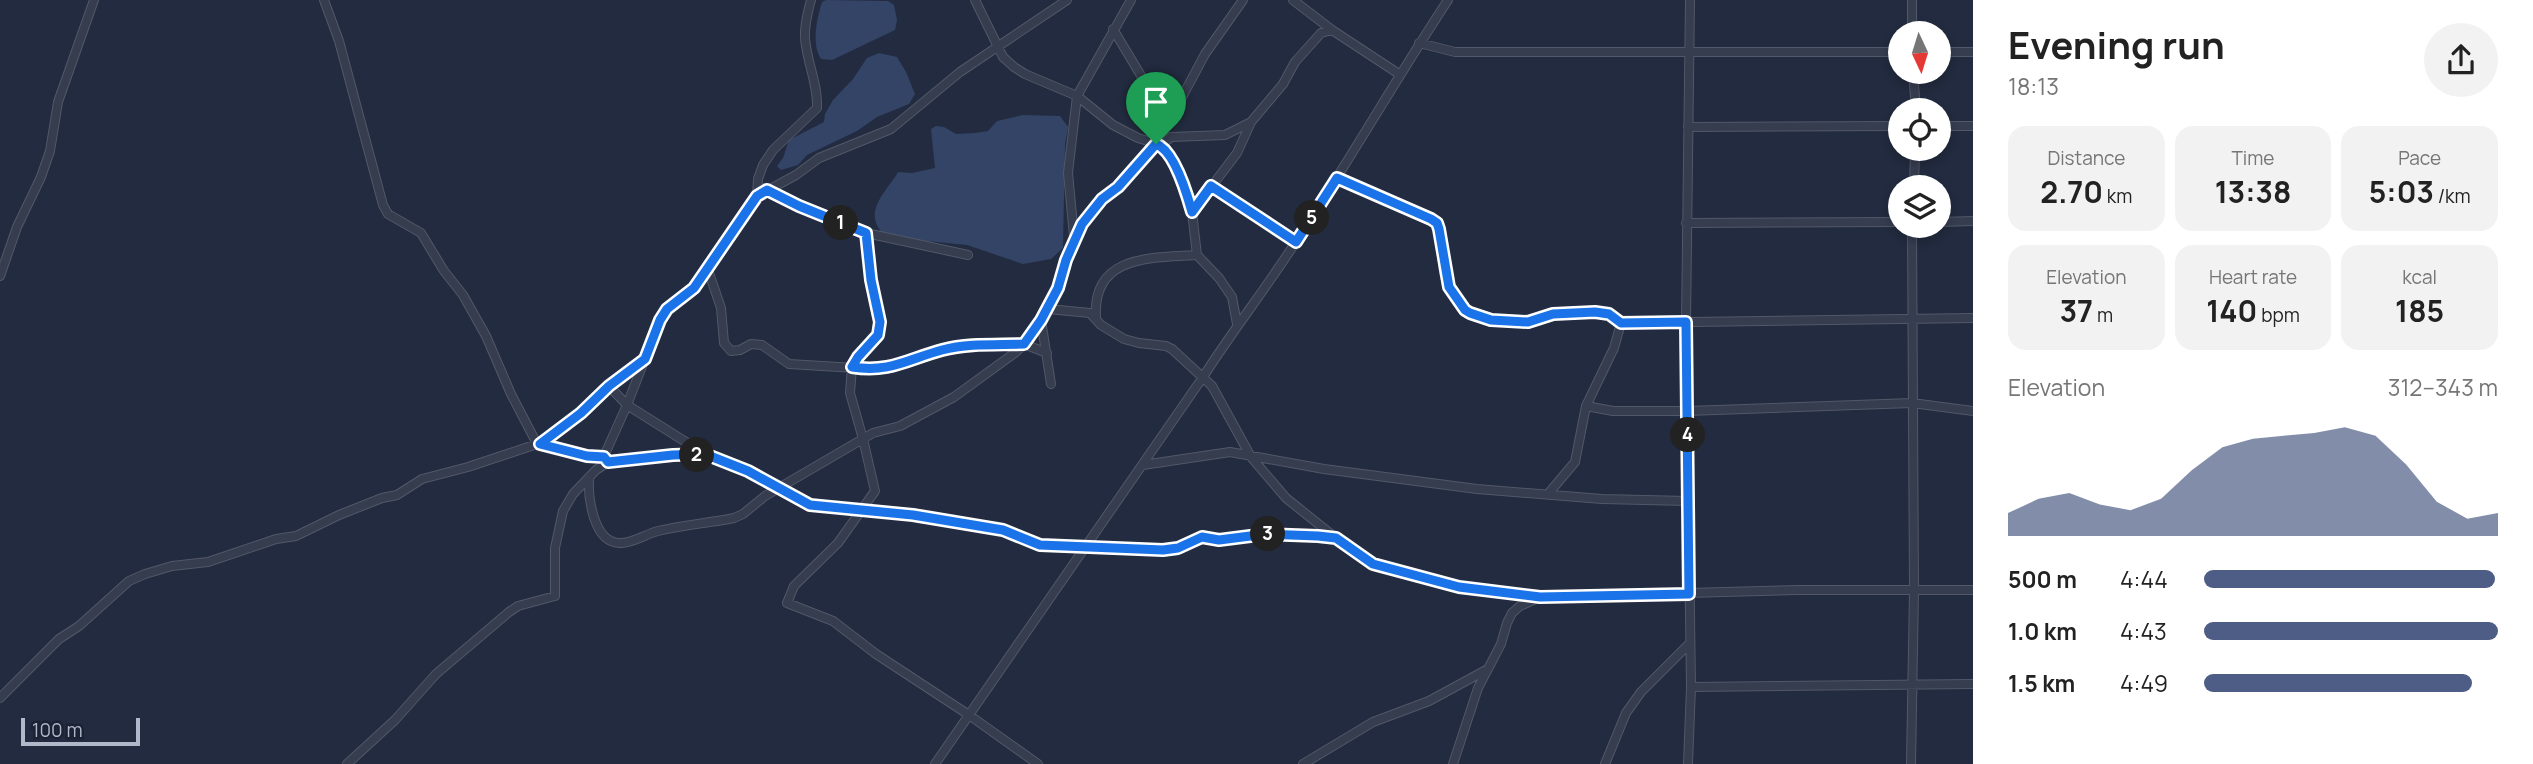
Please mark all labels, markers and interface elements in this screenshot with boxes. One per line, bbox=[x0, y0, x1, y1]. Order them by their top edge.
text: Evening run bbox=[2008, 18, 2225, 70]
north arrow bbox=[1888, 21, 1951, 84]
map controls bbox=[1888, 21, 1951, 238]
button: share bbox=[2424, 23, 2498, 97]
text: 18:13 bbox=[2008, 70, 2059, 102]
pin bbox=[1126, 72, 1186, 144]
icon: arrive bbox=[1137, 83, 1175, 121]
button: locate bbox=[1888, 98, 1951, 161]
text: Distance bbox=[2047, 145, 2125, 171]
text: Time bbox=[2232, 145, 2274, 171]
text: Pace bbox=[2398, 145, 2441, 171]
text: 2.70 bbox=[2040, 171, 2103, 212]
text: 13:38 bbox=[2215, 171, 2291, 212]
text: 5:03 bbox=[2369, 171, 2434, 212]
button: layers bbox=[1888, 175, 1951, 238]
text: km bbox=[2103, 183, 2132, 209]
text: /km bbox=[2434, 183, 2471, 209]
pin: 5 bbox=[1294, 200, 1330, 235]
text: 5 bbox=[1306, 204, 1317, 230]
pin: 1 bbox=[824, 206, 858, 241]
text: 1 bbox=[836, 209, 845, 235]
text: Elevation bbox=[2046, 264, 2126, 290]
text: Heart rate bbox=[2209, 264, 2297, 290]
text: kcal bbox=[2402, 264, 2437, 290]
text: 37 bbox=[2060, 290, 2093, 331]
text: 140 bbox=[2206, 290, 2257, 331]
text: 185 bbox=[2395, 290, 2444, 331]
text: m bbox=[2093, 302, 2113, 328]
text: bpm bbox=[2257, 302, 2300, 328]
text: Elevation bbox=[2008, 371, 2105, 403]
text: 312–343 m bbox=[2388, 371, 2498, 403]
pin: 4 bbox=[1670, 418, 1706, 452]
text: 4 bbox=[1682, 421, 1693, 447]
pin: 2 bbox=[680, 438, 714, 472]
text: 2 bbox=[691, 441, 702, 467]
pin: 3 bbox=[1250, 516, 1286, 552]
text: 3 bbox=[1262, 520, 1273, 546]
text: 500 m bbox=[2008, 563, 2077, 595]
text: 4:44 bbox=[2120, 563, 2168, 595]
text: 1.0 km bbox=[2008, 615, 2077, 647]
text: 4:43 bbox=[2120, 615, 2167, 647]
text: 1.5 km bbox=[2008, 667, 2075, 699]
text: 4:49 bbox=[2120, 667, 2168, 699]
scale bar bbox=[21, 715, 140, 747]
text: 100 m bbox=[32, 717, 83, 743]

